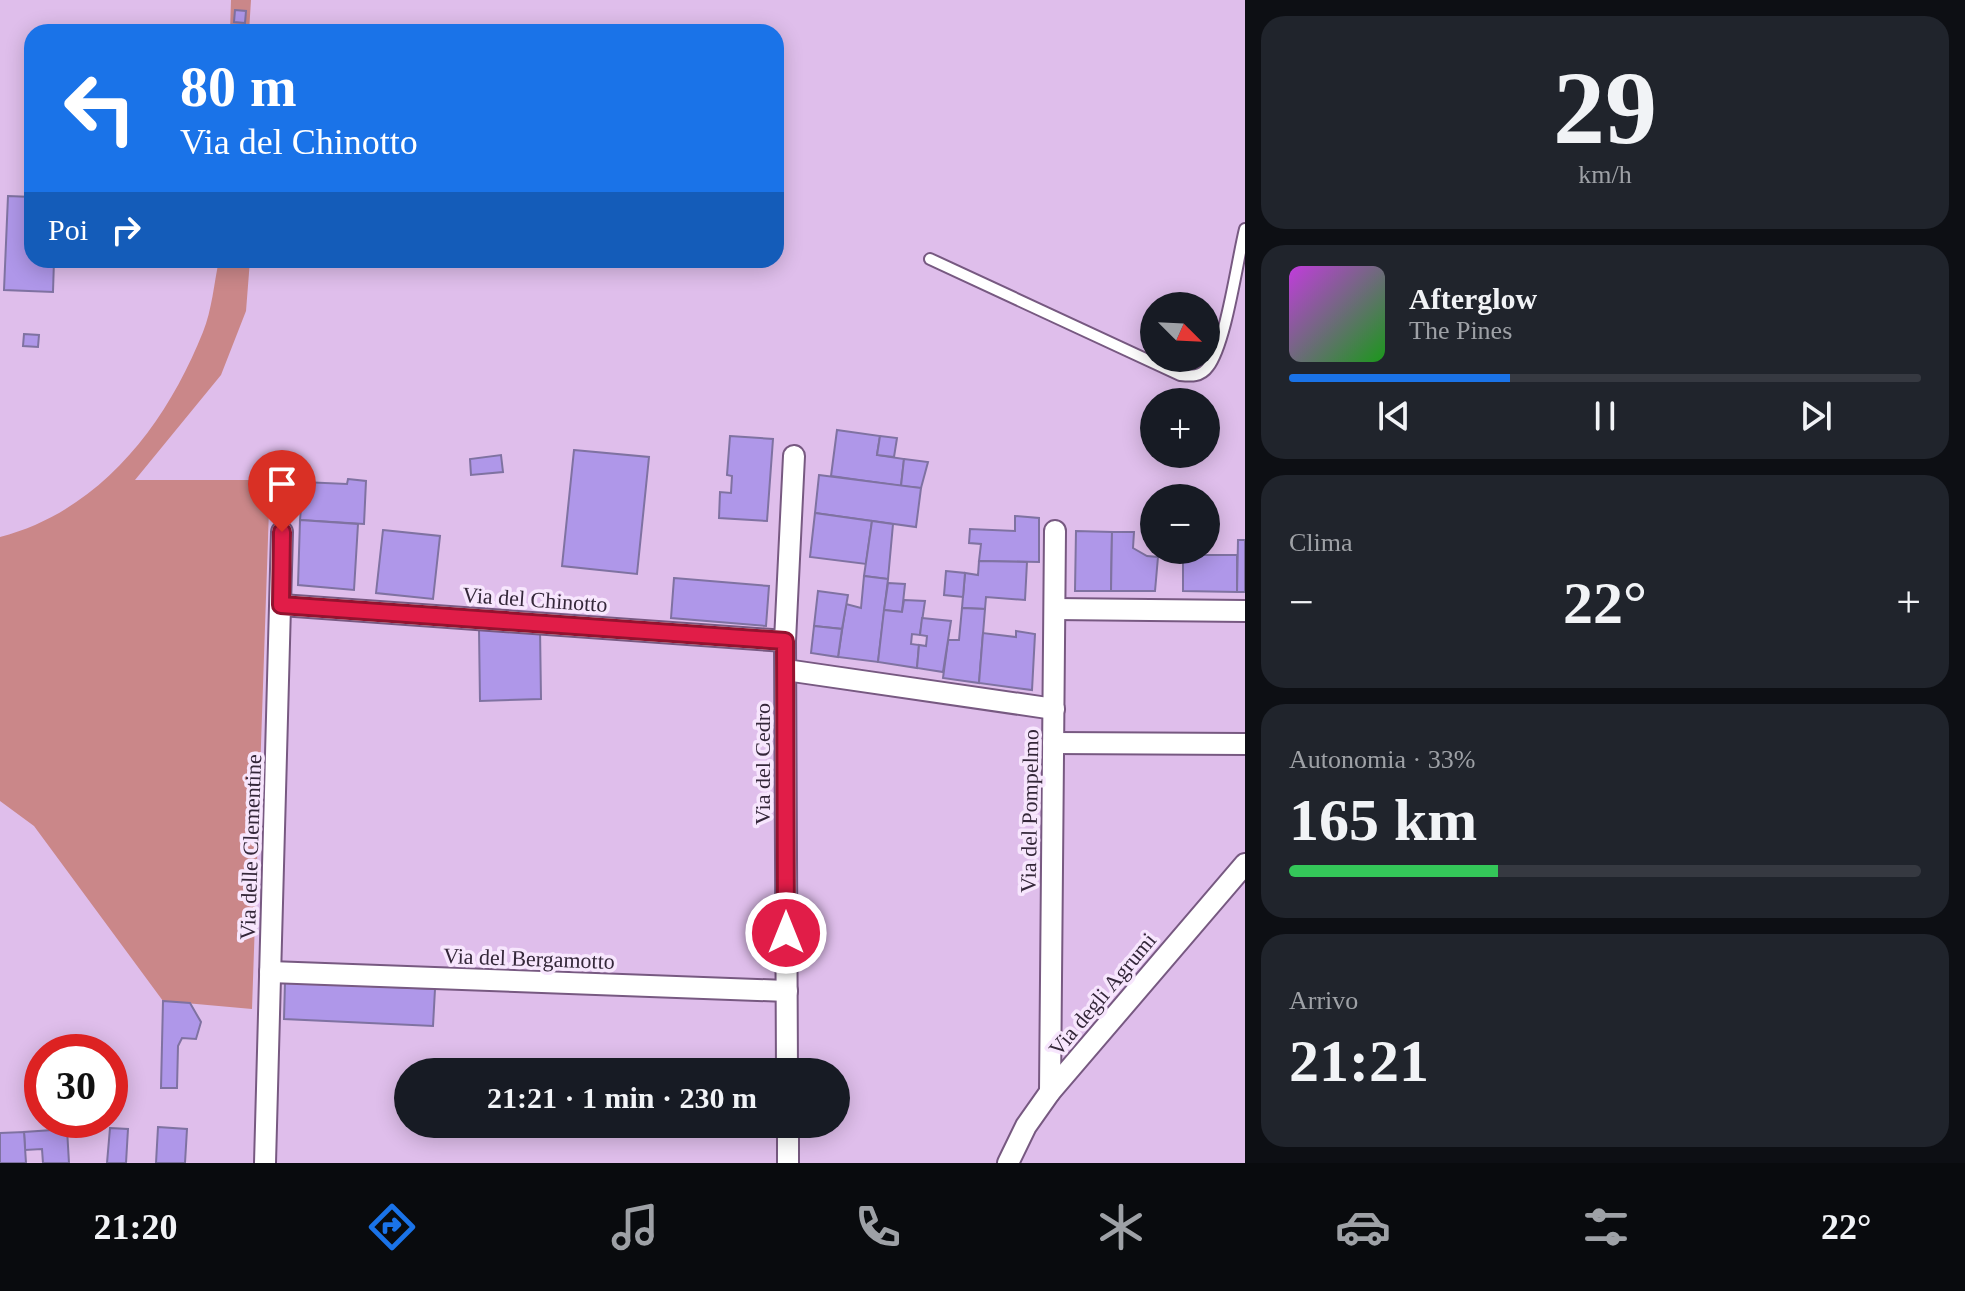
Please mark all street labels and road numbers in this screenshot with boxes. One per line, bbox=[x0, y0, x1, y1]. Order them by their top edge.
street label: Via del Chinotto bbox=[462, 582, 608, 617]
street label: Via del Cedro bbox=[750, 703, 775, 825]
street label: Via del Pompelmo bbox=[1016, 729, 1043, 893]
street label: Via delle Clementine bbox=[235, 754, 266, 940]
street label: Via degli Agrumi bbox=[1044, 928, 1161, 1061]
street label: Via del Bergamotto bbox=[443, 943, 615, 974]

